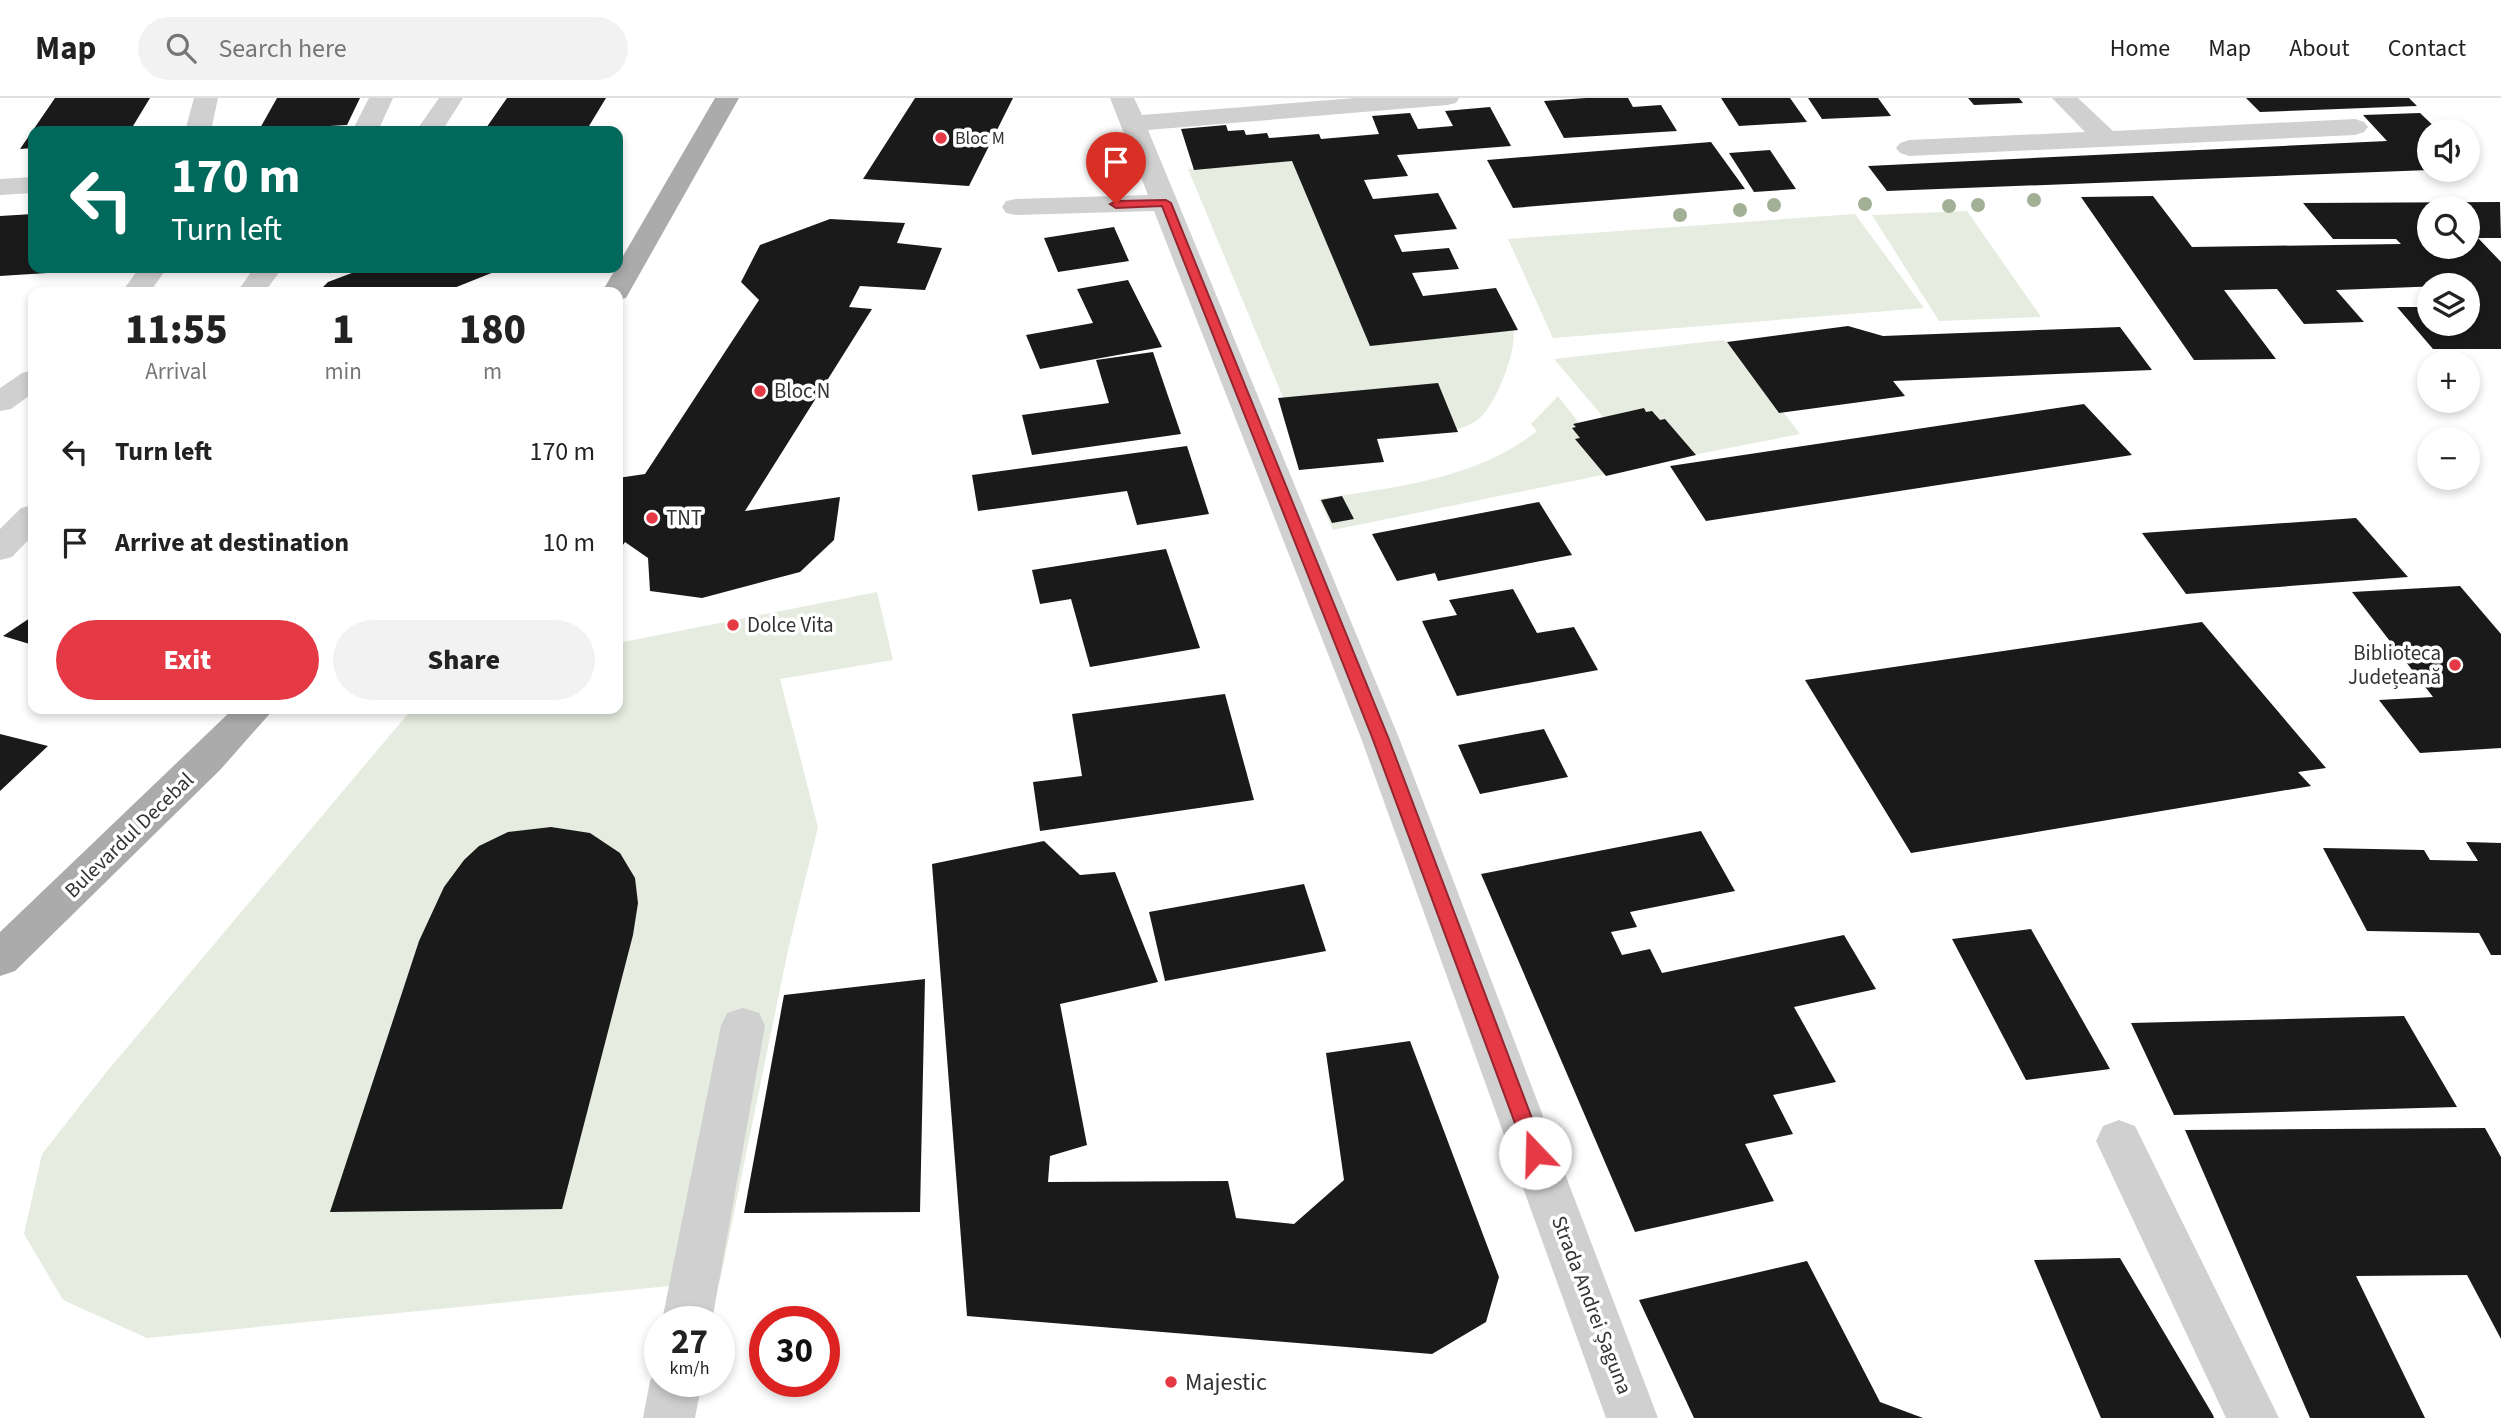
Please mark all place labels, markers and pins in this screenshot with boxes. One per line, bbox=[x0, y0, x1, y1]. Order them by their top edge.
place label: Bloc M bbox=[955, 126, 1005, 151]
marker: Bloc M bbox=[933, 130, 949, 146]
pin bbox=[1086, 132, 1146, 204]
place label: Bloc N bbox=[774, 376, 830, 406]
marker: Bloc N bbox=[752, 383, 768, 399]
place label: TNT bbox=[666, 503, 702, 533]
marker: TNT bbox=[644, 510, 660, 526]
place label: Dolce Vita bbox=[747, 610, 834, 640]
marker: Dolce Vita bbox=[725, 617, 741, 633]
place label: Biblioteca Județeană bbox=[2348, 638, 2441, 692]
marker: Biblioteca Județeană bbox=[2447, 657, 2463, 673]
place label: Majestic bbox=[1185, 1365, 1267, 1400]
marker: Majestic bbox=[1163, 1374, 1179, 1390]

